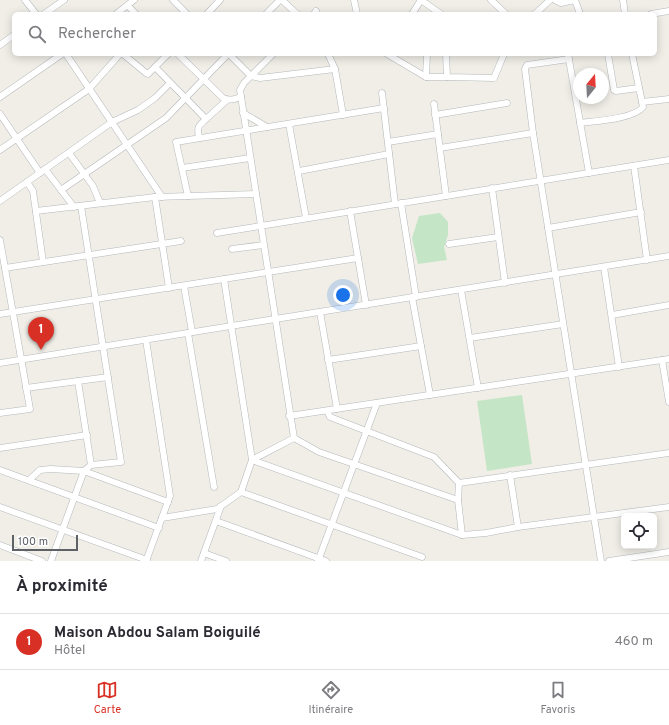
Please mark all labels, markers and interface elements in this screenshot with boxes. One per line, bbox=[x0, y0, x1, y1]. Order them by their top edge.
search box bbox=[12, 12, 657, 56]
icon: search bbox=[26, 23, 48, 45]
text: Rechercher bbox=[58, 25, 136, 44]
north arrow bbox=[573, 68, 609, 104]
your location bbox=[333, 285, 353, 305]
pin: 1 bbox=[28, 317, 54, 350]
map controls bbox=[621, 513, 657, 549]
button: locate bbox=[621, 513, 657, 549]
scale bar bbox=[12, 533, 78, 552]
text: 100 m bbox=[18, 535, 48, 549]
text: À proximité bbox=[16, 576, 108, 598]
text: Maison Abdou Salam Boiguilé bbox=[54, 624, 261, 643]
text: 1 bbox=[26, 634, 32, 650]
text: 460 m bbox=[615, 634, 653, 650]
text: Hôtel bbox=[54, 643, 85, 659]
tab: Carte bbox=[94, 679, 121, 717]
tab: Itinéraire bbox=[308, 679, 353, 717]
tab: Favoris bbox=[540, 679, 575, 717]

